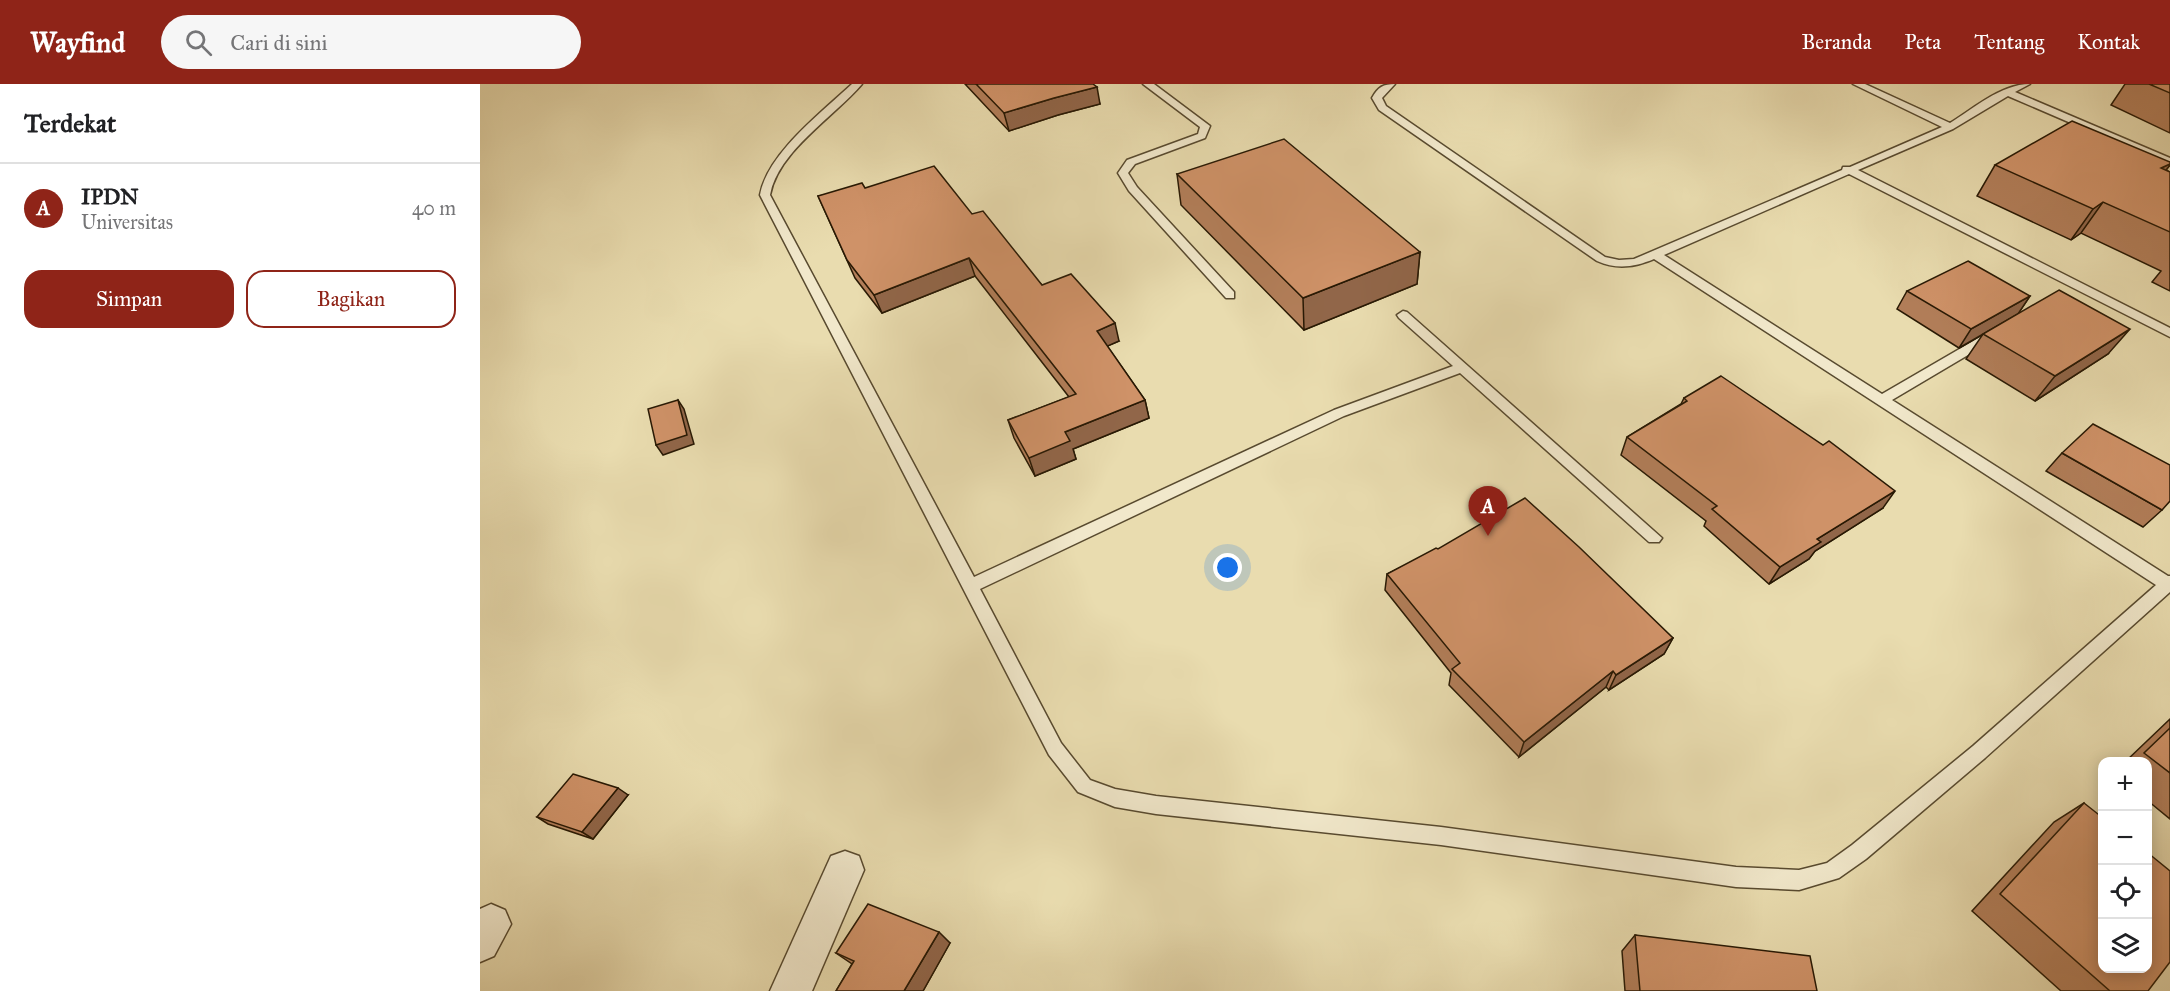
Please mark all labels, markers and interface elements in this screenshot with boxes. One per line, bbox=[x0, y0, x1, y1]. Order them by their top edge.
search box bbox=[161, 15, 581, 69]
text: Wayfind bbox=[30, 25, 125, 60]
icon: search bbox=[182, 26, 215, 59]
text: Cari di sini bbox=[230, 29, 327, 56]
text: Beranda bbox=[1801, 29, 1872, 55]
text: Peta bbox=[1905, 29, 1941, 55]
text: Tentang bbox=[1974, 29, 2044, 55]
text: Kontak bbox=[2077, 29, 2140, 55]
text: Terdekat bbox=[24, 107, 116, 139]
text: IPDN bbox=[81, 183, 139, 210]
text: A bbox=[37, 196, 50, 220]
text: 40 m bbox=[412, 196, 456, 220]
text: Universitas bbox=[81, 210, 173, 234]
button: Simpan bbox=[24, 270, 234, 328]
button: Bagikan bbox=[246, 270, 456, 328]
pin: A bbox=[1468, 486, 1508, 536]
your location bbox=[1213, 553, 1242, 582]
map controls bbox=[2098, 757, 2152, 973]
button: + bbox=[2098, 757, 2152, 811]
button: − bbox=[2098, 811, 2152, 865]
button: locate bbox=[2098, 865, 2152, 919]
button: layers bbox=[2098, 919, 2152, 973]

